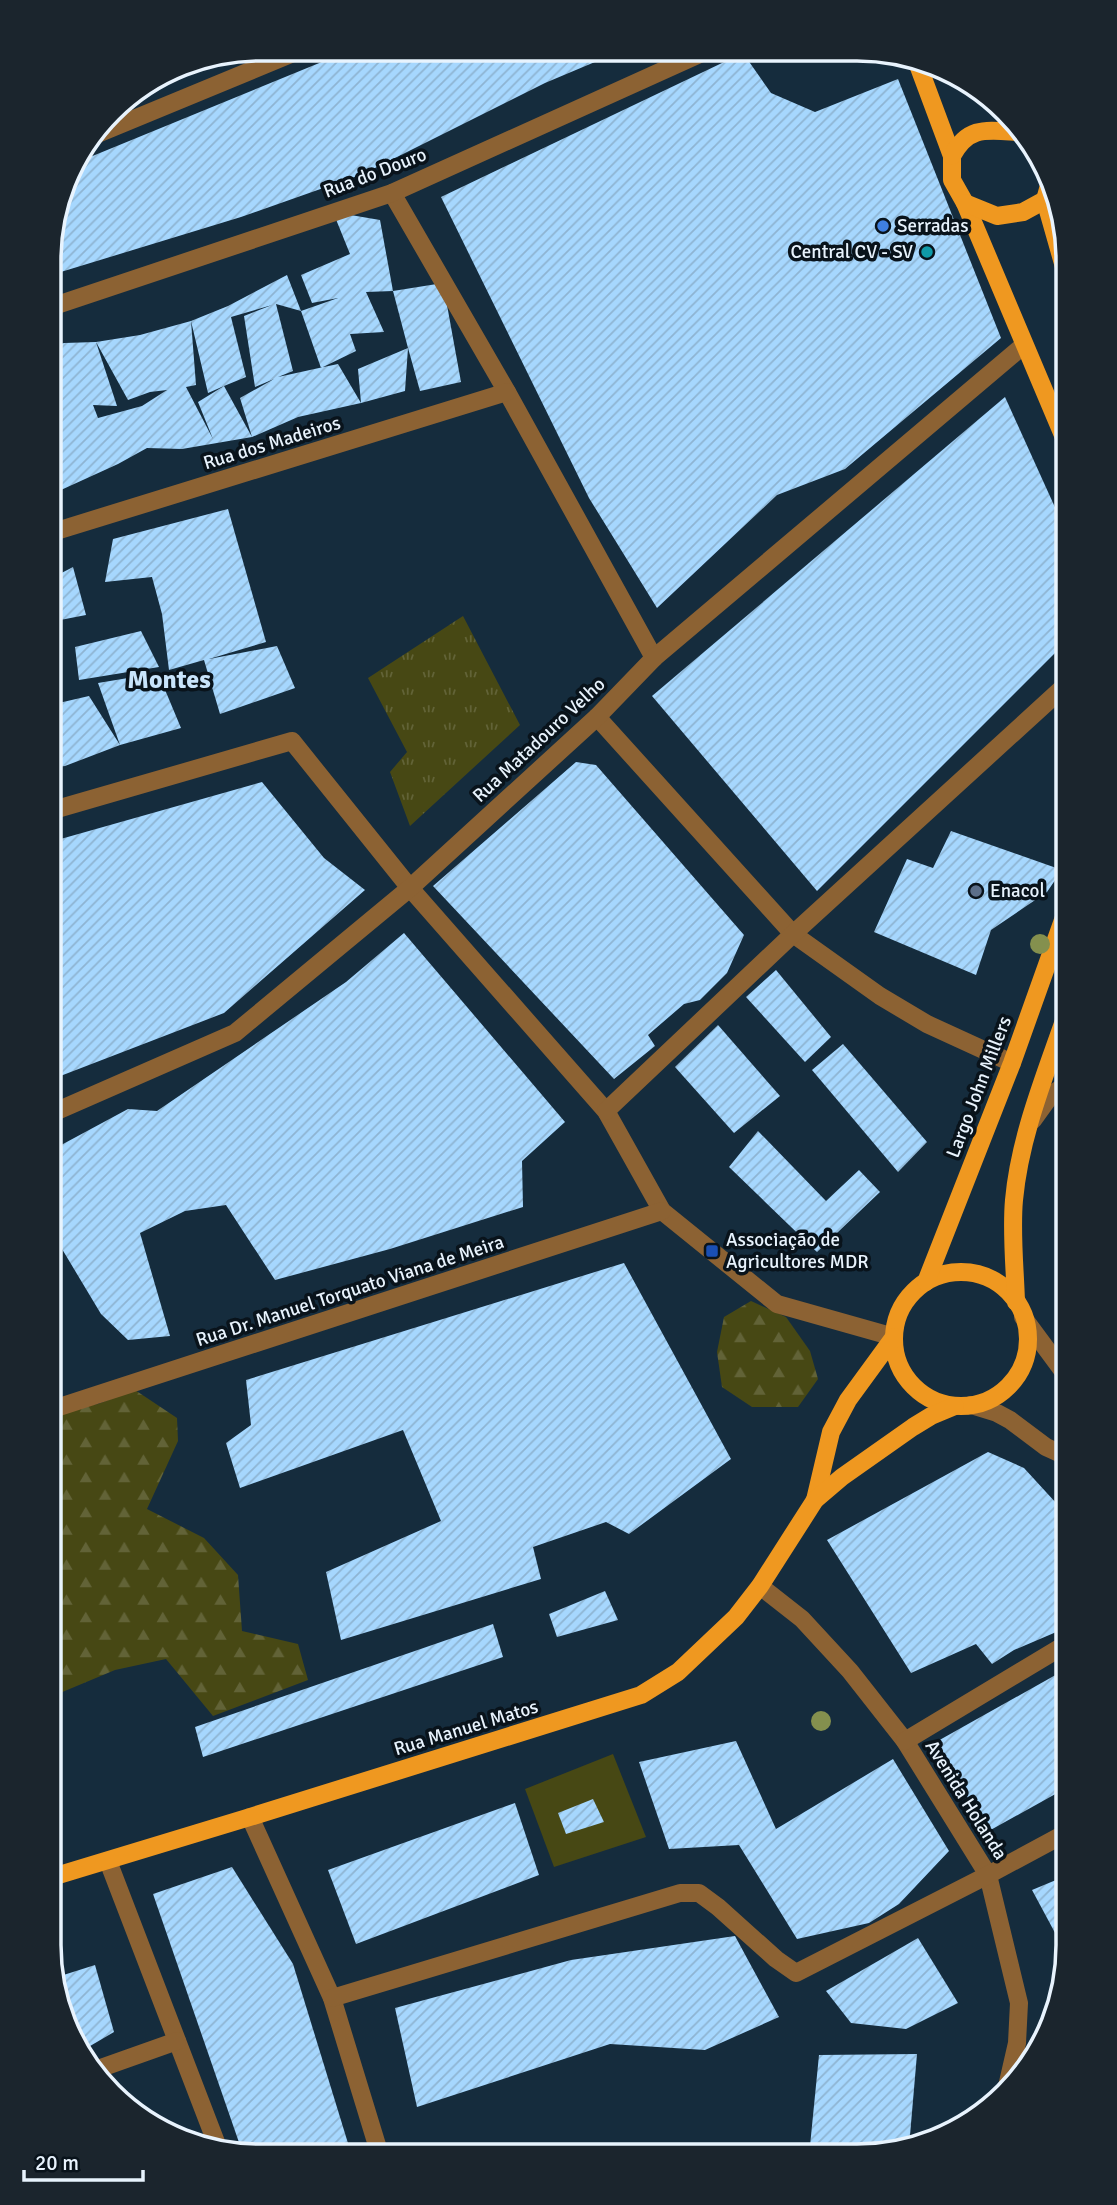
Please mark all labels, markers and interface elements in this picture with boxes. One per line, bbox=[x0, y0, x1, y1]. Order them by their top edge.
street label: Rua do Douro bbox=[320, 142, 430, 204]
place label: Serradas bbox=[897, 214, 968, 238]
marker: Serradas bbox=[875, 218, 891, 234]
place label: Central CV - SV bbox=[790, 240, 913, 264]
marker: Central CV - SV bbox=[919, 244, 935, 260]
street label: Rua dos Madeiros bbox=[201, 411, 343, 475]
district label: Montes bbox=[127, 664, 211, 696]
street label: Rua Matadouro Velho bbox=[468, 672, 610, 808]
place label: Enacol bbox=[990, 879, 1045, 903]
marker: Enacol bbox=[968, 883, 984, 899]
street label: Largo John Millers bbox=[941, 1013, 1017, 1161]
place label: Associação de Agricultores MDR bbox=[726, 1228, 869, 1274]
street label: Rua Dr. Manuel Torquato Viana de Meira bbox=[193, 1230, 507, 1352]
marker: Associação de Agricultores MDR bbox=[704, 1243, 720, 1259]
street label: Rua Manuel Matos bbox=[391, 1695, 541, 1761]
street label: Avenida Holanda bbox=[920, 1736, 1012, 1864]
scale bar bbox=[24, 2138, 144, 2182]
text: 20 m bbox=[35, 2150, 79, 2176]

